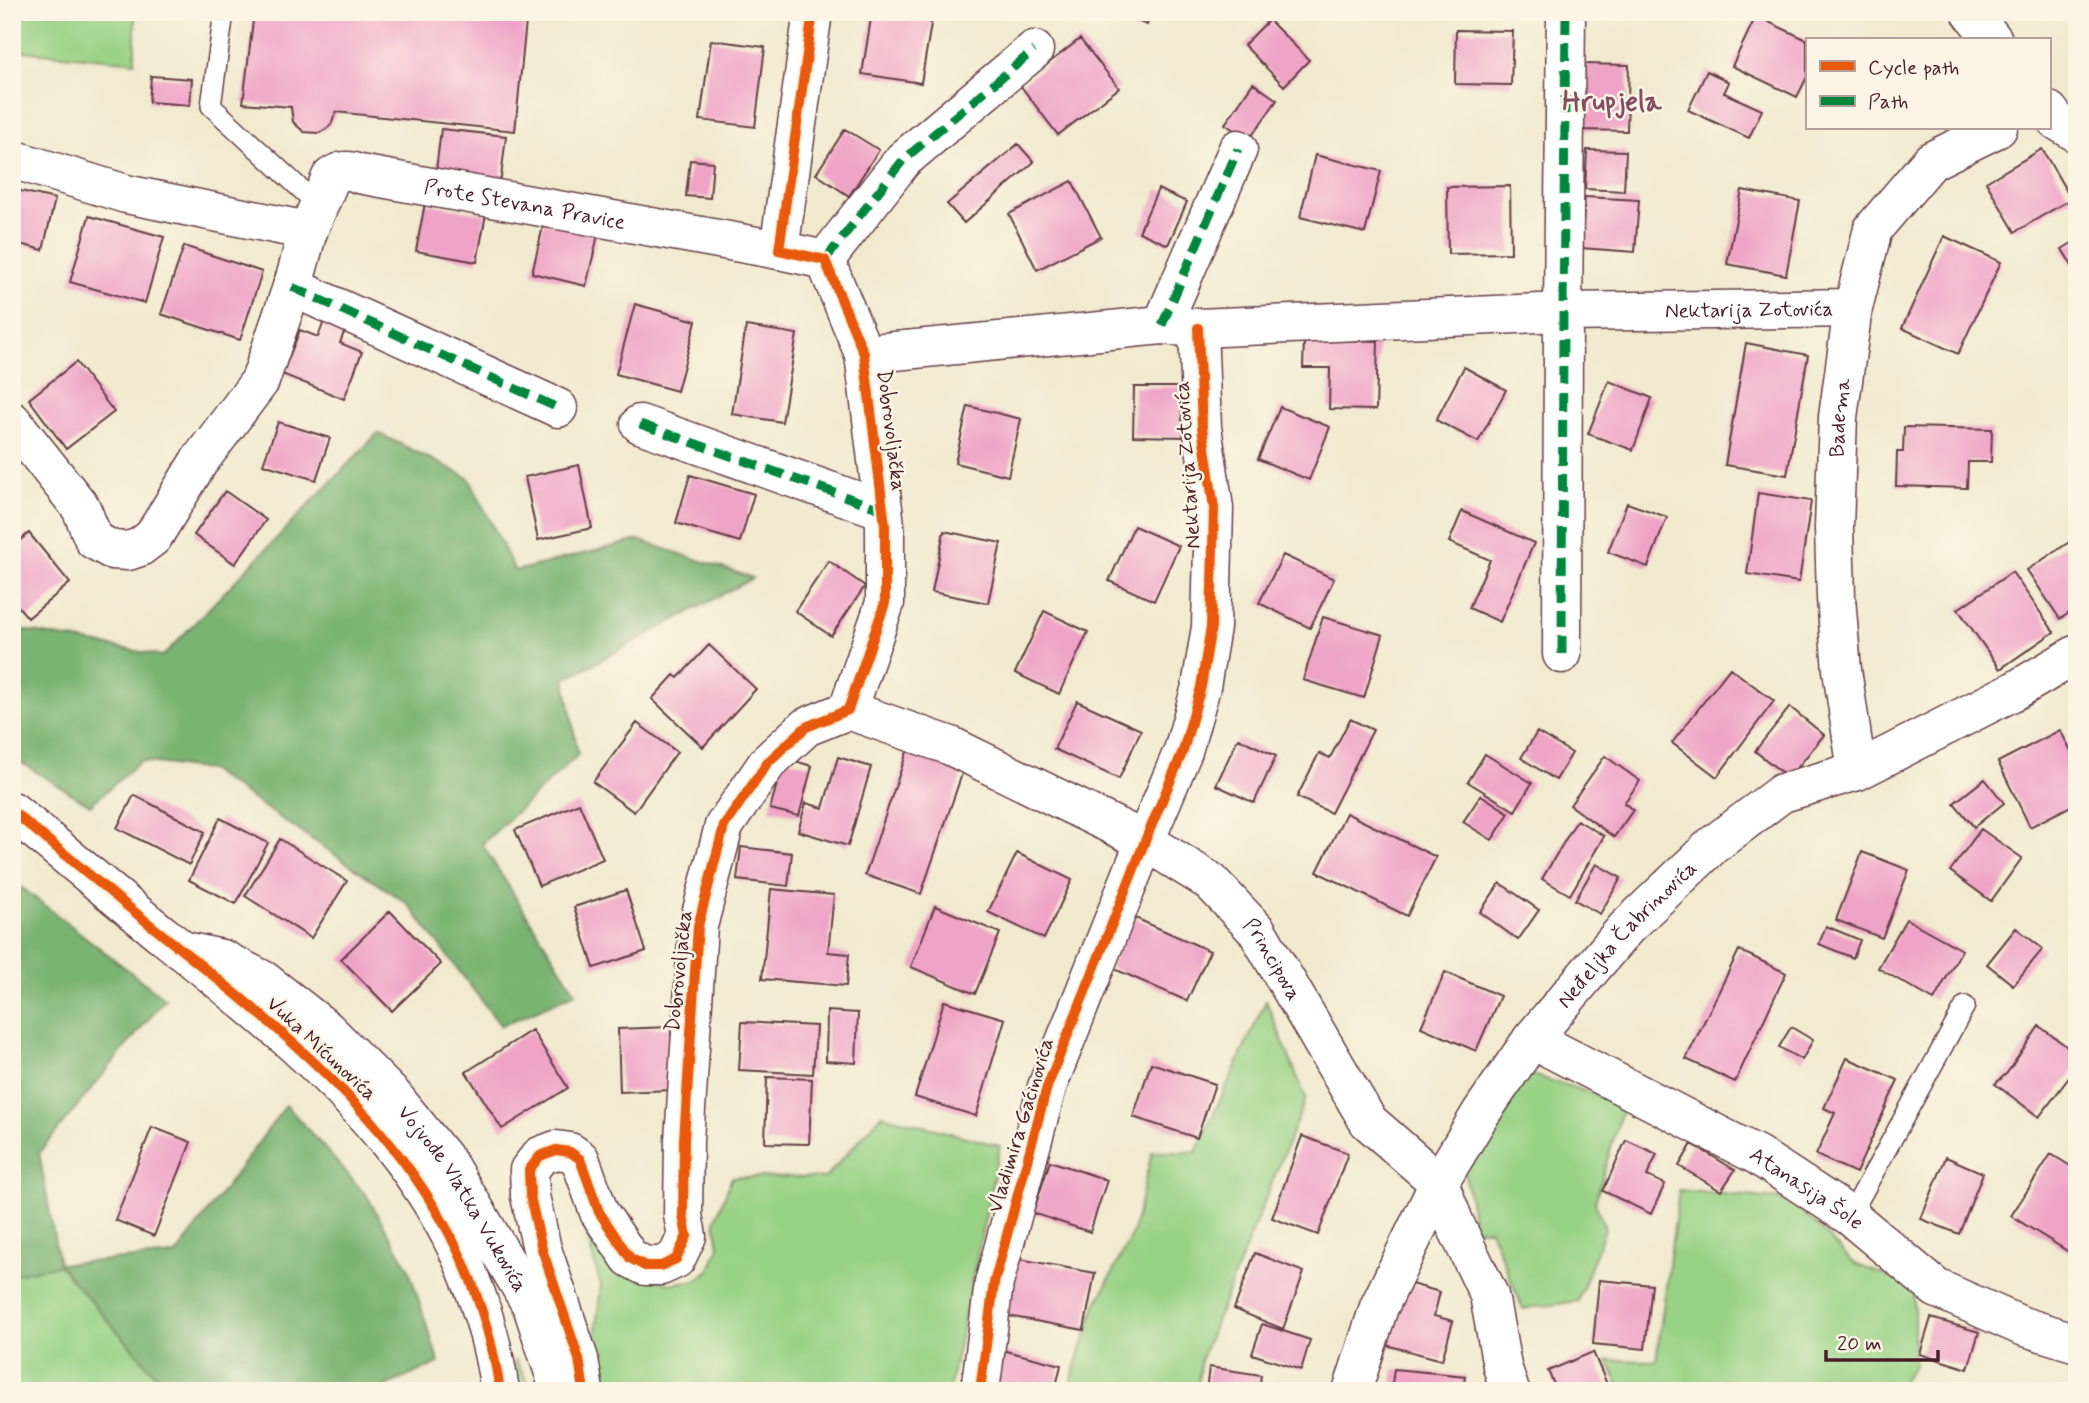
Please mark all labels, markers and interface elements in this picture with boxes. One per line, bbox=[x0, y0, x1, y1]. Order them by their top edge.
legend bbox=[1806, 38, 2050, 130]
text: Cycle path bbox=[1868, 54, 1959, 82]
district label: Hrupjela bbox=[1562, 84, 1663, 121]
text: Path bbox=[1868, 88, 1908, 116]
street label: Prote Stevana Pravice bbox=[422, 173, 627, 237]
street label: Nektarija Zotovića bbox=[1665, 295, 1833, 326]
street label: Dobrovoljačka bbox=[870, 368, 912, 493]
street label: Badema bbox=[1824, 376, 1858, 458]
street label: Nektarija Zotovića bbox=[1168, 380, 1208, 550]
street label: Neđeljka Čabrinovića bbox=[1551, 855, 1703, 1014]
street label: Dobrovoljačka bbox=[659, 909, 699, 1033]
street label: Principova bbox=[1237, 912, 1307, 1006]
street label: Vuka Mićunovića bbox=[260, 990, 383, 1107]
street label: Vladimira Gaćinovića bbox=[981, 1034, 1061, 1216]
street label: Vojvode Vlatka Vukovića bbox=[391, 1099, 534, 1298]
street label: Atanasija Šole bbox=[1744, 1141, 1869, 1237]
scale bar bbox=[1826, 1319, 1938, 1363]
text: 20 m bbox=[1837, 1330, 1882, 1358]

